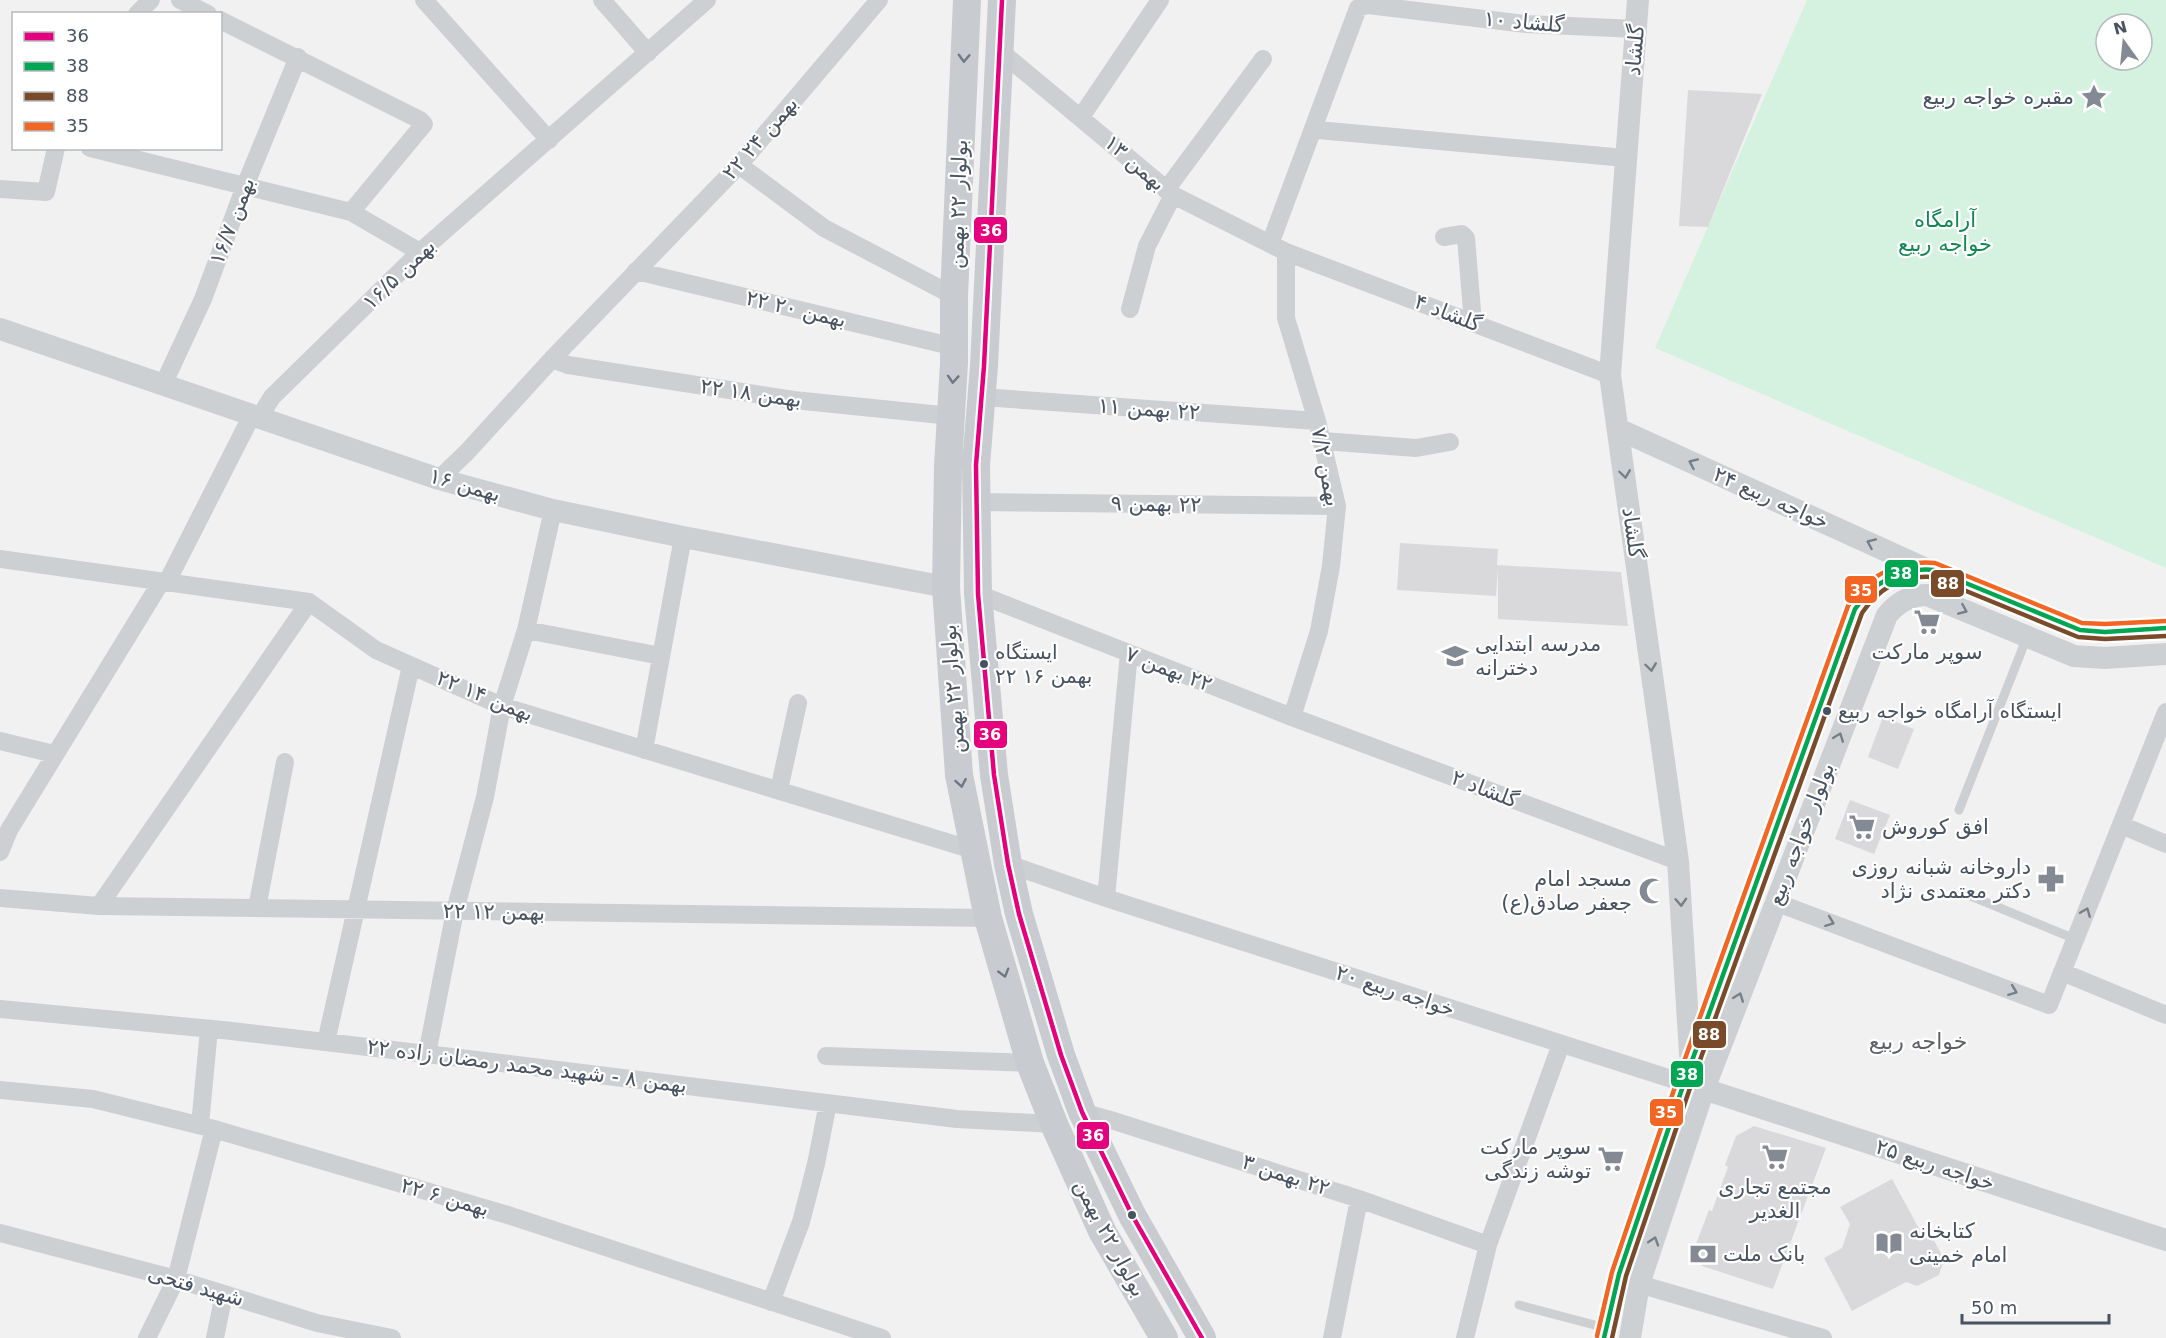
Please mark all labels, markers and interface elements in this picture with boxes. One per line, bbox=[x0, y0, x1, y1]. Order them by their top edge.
street label: گلشاد ۱۰ bbox=[1483, 7, 1565, 37]
legend bbox=[12, 12, 222, 150]
north arrow bbox=[2094, 12, 2154, 72]
text: N bbox=[2111, 17, 2129, 39]
street label: گلشاد bbox=[1621, 23, 1649, 77]
text: 36 bbox=[66, 25, 89, 46]
one-way arrow bbox=[958, 54, 971, 63]
text: 38 bbox=[66, 55, 89, 76]
place icon: مقبره خواجه ربیع bbox=[2079, 82, 2109, 112]
text: 88 bbox=[66, 85, 89, 106]
place label: مقبره خواجه ربیع bbox=[1922, 85, 2074, 109]
street label: ۲۲ بهمن ۲۴ bbox=[717, 92, 803, 184]
text: 35 bbox=[66, 115, 89, 136]
street label: بهمن ۱۳ bbox=[1100, 130, 1170, 196]
street label: بولوار ۲۲ بهمن bbox=[944, 139, 972, 269]
street label: بهمن ۱۶/۷ bbox=[204, 174, 260, 268]
park label: آرامگاه خواجه ربیع bbox=[1898, 207, 1992, 256]
line badge: 36 bbox=[973, 216, 1008, 244]
text: 36 bbox=[980, 221, 1002, 240]
street label: بهمن ۱۶/۵ bbox=[358, 234, 440, 314]
street label: ۲۲ بهمن ۲۰ bbox=[744, 286, 848, 332]
street label: گلشاد ۴ bbox=[1411, 289, 1485, 337]
street label: ۲۲ بهمن ۱۸ bbox=[699, 374, 803, 412]
one-way arrow bbox=[947, 375, 960, 384]
street label: ٢٢ بهمن ١١ bbox=[1097, 393, 1201, 425]
street label: بهمن ۷/۲ bbox=[1307, 425, 1345, 509]
one-way arrow bbox=[1688, 458, 1699, 470]
street label: خواجه ربیع ۲۴ bbox=[1710, 462, 1832, 534]
street label: بهمن ۱۶ bbox=[427, 463, 503, 507]
one-way arrow bbox=[1618, 470, 1630, 479]
street label: ٢٢ بهمن ۹ bbox=[1110, 491, 1202, 517]
street label: گلشاد bbox=[1618, 506, 1648, 560]
one-way arrow bbox=[1866, 538, 1877, 550]
line badge: 38 bbox=[1884, 559, 1919, 588]
text: 38 bbox=[1890, 564, 1912, 583]
line badge: 88 bbox=[1930, 569, 1965, 598]
text: 88 bbox=[1937, 574, 1959, 593]
line badge: 35 bbox=[1844, 575, 1878, 604]
text: 35 bbox=[1850, 581, 1872, 600]
one-way arrow bbox=[1956, 603, 1967, 615]
supermarket icon: سوپر مارکت bbox=[1912, 607, 1942, 637]
street label: بولوار ۲۲ بهمن bbox=[937, 624, 969, 754]
place label: مدرسه ابتدایی دخترانه bbox=[1475, 632, 1601, 680]
place label: ایستگاه ۲۲ بهمن ۱۶ bbox=[995, 640, 1092, 688]
place label: سوپر مارکت bbox=[1872, 640, 1982, 664]
school or university icon: مدرسه ابتدایی دخترانه bbox=[1440, 641, 1470, 671]
street label: ٢٢ بهمن ٧ bbox=[1122, 642, 1216, 696]
marker: ایستگاه ۲۲ بهمن ۱۶ bbox=[978, 658, 990, 670]
one-way arrow bbox=[1645, 663, 1657, 672]
street label: ۲۲ بهمن ۱۴ bbox=[433, 666, 537, 726]
place label: ایستگاه آرامگاه خواجه ربیع bbox=[1838, 698, 2062, 723]
marker: ایستگاه آرامگاه خواجه ربیع bbox=[1821, 705, 1833, 717]
line badge: 36 bbox=[973, 720, 1008, 749]
text: 36 bbox=[979, 725, 1001, 744]
one-way arrow bbox=[1832, 732, 1844, 743]
street label: بولوار خواجه ربیع bbox=[1763, 759, 1839, 909]
street label: گلشاد ۲ bbox=[1448, 765, 1522, 813]
one-way arrow bbox=[954, 778, 967, 788]
supermarket icon: افق کوروش bbox=[1847, 812, 1877, 842]
place label: افق کوروش bbox=[1882, 815, 1989, 839]
place label: داروخانه شبانه روزی دکتر معتمدی نژاد bbox=[1851, 855, 2031, 903]
pharmacy icon: داروخانه شبانه روزی دکتر معتمدی نژاد bbox=[2036, 864, 2066, 894]
place label: مسجد امام جعفر صادق(ع) bbox=[1501, 867, 1632, 915]
mosque icon: مسجد امام جعفر صادق(ع) bbox=[1637, 876, 1667, 906]
one-way arrow bbox=[1674, 898, 1687, 907]
street label: ۲۲ بهمن ۱۲ bbox=[443, 899, 545, 925]
one-way arrow bbox=[2079, 907, 2091, 918]
one-way arrow bbox=[1824, 915, 1835, 928]
street label: خواجه ربیع ۲۰ bbox=[1333, 961, 1457, 1021]
one-way arrow bbox=[997, 967, 1009, 978]
one-way arrow bbox=[2006, 984, 2017, 996]
one-way arrow bbox=[1732, 992, 1744, 1003]
line badge: 88 bbox=[1692, 1020, 1727, 1049]
text: 88 bbox=[1698, 1025, 1720, 1044]
district label: خواجه ربیع bbox=[1869, 1029, 1967, 1054]
street label: ۲۲ بهمن ۸ - شهید محمد رمضان زاده bbox=[366, 1034, 688, 1098]
line badge: 38 bbox=[1670, 1060, 1704, 1088]
text: 38 bbox=[1676, 1065, 1698, 1084]
line badge: 35 bbox=[1649, 1098, 1684, 1127]
text: 35 bbox=[1655, 1103, 1677, 1122]
line badge: 36 bbox=[1076, 1121, 1110, 1150]
text: 36 bbox=[1082, 1126, 1104, 1145]
place label: سوپر مارکت توشه زندگی bbox=[1480, 1135, 1591, 1183]
street label: خواجه ربیع ۲۵ bbox=[1873, 1135, 1997, 1195]
supermarket icon: مجتمع تجاری الغدیر bbox=[1760, 1142, 1790, 1172]
supermarket icon: سوپر مارکت توشه زندگی bbox=[1596, 1144, 1626, 1174]
street label: ٢٢ بهمن ۳ bbox=[1239, 1150, 1333, 1200]
street label: ۲۲ بهمن ۶ bbox=[398, 1173, 492, 1221]
street label: بولوار ۲۲ بهمن bbox=[1069, 1175, 1151, 1301]
place label: مجتمع تجاری الغدیر bbox=[1718, 1175, 1832, 1223]
unlabelled marker bbox=[1126, 1209, 1138, 1221]
place label: کتابخانه امام خمینی bbox=[1909, 1219, 2007, 1267]
library icon: کتابخانه امام خمینی bbox=[1874, 1228, 1904, 1258]
one-way arrow bbox=[1646, 1236, 1659, 1247]
bank icon: بانک ملت bbox=[1688, 1239, 1718, 1269]
place label: بانک ملت bbox=[1723, 1242, 1805, 1266]
street label: شهید فتحی bbox=[145, 1261, 247, 1311]
scale bar bbox=[1962, 1287, 2109, 1325]
text: 50 m bbox=[1971, 1297, 2017, 1318]

